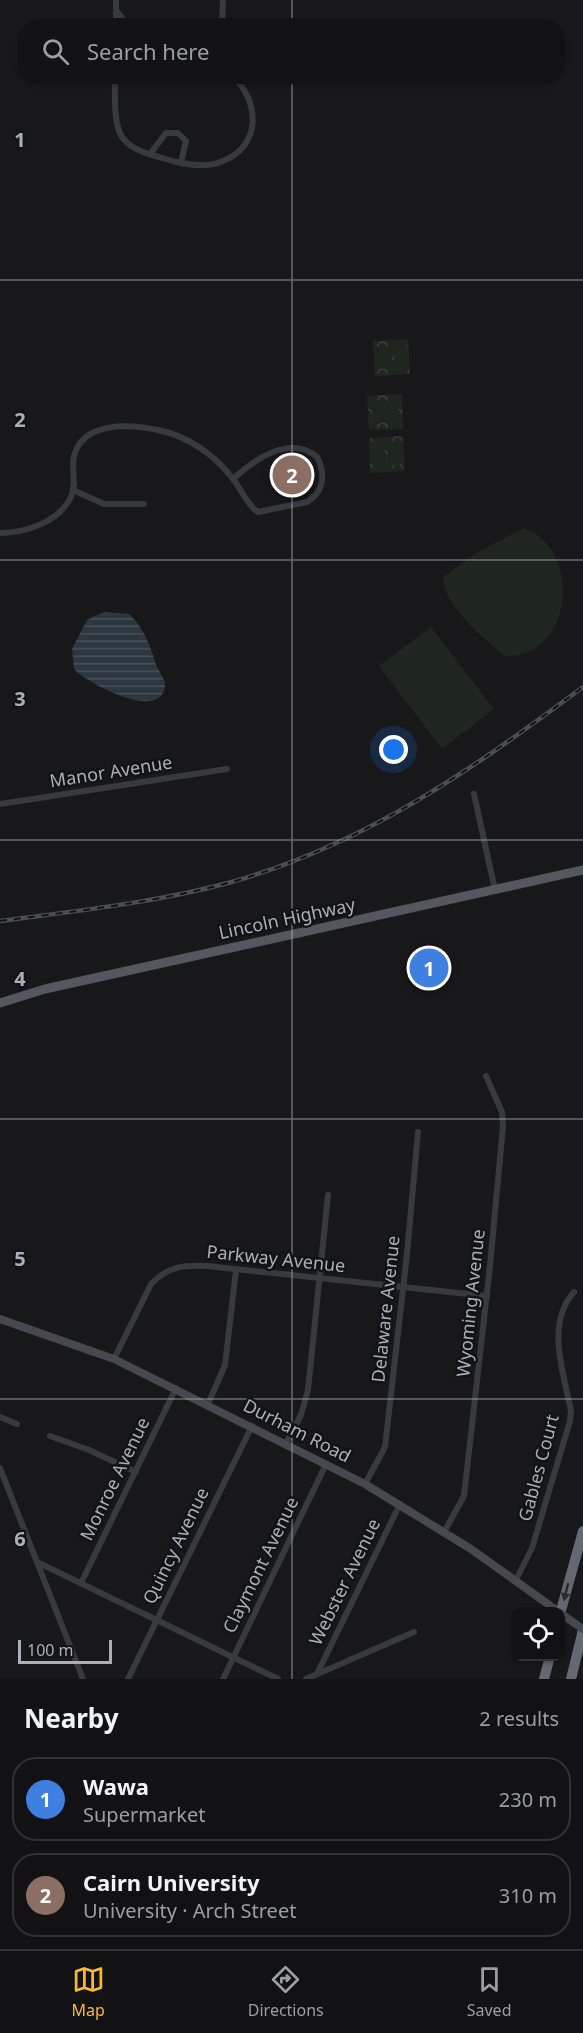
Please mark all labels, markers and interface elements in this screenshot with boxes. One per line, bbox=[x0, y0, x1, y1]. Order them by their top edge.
search box bbox=[18, 18, 565, 84]
icon: search bbox=[39, 35, 72, 68]
text: Search here bbox=[87, 36, 209, 66]
text: 1 bbox=[14, 126, 26, 153]
text: 2 bbox=[14, 406, 26, 433]
pin: 2 bbox=[272, 452, 312, 498]
text: 3 bbox=[14, 685, 26, 712]
your location bbox=[379, 735, 408, 764]
street label: Manor Avenue bbox=[48, 749, 174, 793]
street label: Lincoln Highway bbox=[216, 892, 358, 944]
pin: 1 bbox=[410, 946, 448, 990]
text: 4 bbox=[14, 965, 26, 992]
street label: Wyoming Avenue bbox=[450, 1228, 490, 1378]
street label: Delaware Avenue bbox=[365, 1234, 405, 1383]
street label: Parkway Avenue bbox=[206, 1239, 347, 1277]
text: 5 bbox=[14, 1245, 26, 1272]
street label: Durham Road bbox=[240, 1393, 355, 1468]
street label: Gables Court bbox=[512, 1411, 564, 1524]
street label: Monroe Avenue bbox=[74, 1413, 154, 1544]
street label: Quincy Avenue bbox=[137, 1483, 214, 1608]
street label: Claymont Avenue bbox=[217, 1493, 303, 1637]
street label: Webster Avenue bbox=[303, 1514, 385, 1649]
text: 6 bbox=[14, 1525, 26, 1552]
one-way arrow bbox=[561, 1584, 570, 1602]
map controls bbox=[511, 1607, 565, 1661]
button: locate bbox=[511, 1607, 565, 1661]
scale bar bbox=[18, 1637, 112, 1664]
text: 100 m bbox=[27, 1639, 74, 1661]
text: Nearby bbox=[24, 1700, 119, 1736]
text: 2 results bbox=[479, 1705, 559, 1732]
text: Wawa bbox=[83, 1771, 149, 1801]
text: 1 bbox=[40, 1786, 51, 1813]
text: 230 m bbox=[499, 1786, 557, 1813]
text: Supermarket bbox=[83, 1801, 206, 1828]
text: Cairn University bbox=[83, 1867, 260, 1897]
text: 2 bbox=[40, 1882, 51, 1909]
text: 310 m bbox=[499, 1882, 557, 1909]
text: University · Arch Street bbox=[83, 1897, 296, 1924]
tab: Map bbox=[71, 1963, 105, 2021]
tab: Directions bbox=[248, 1963, 324, 2021]
tab: Saved bbox=[467, 1963, 511, 2021]

